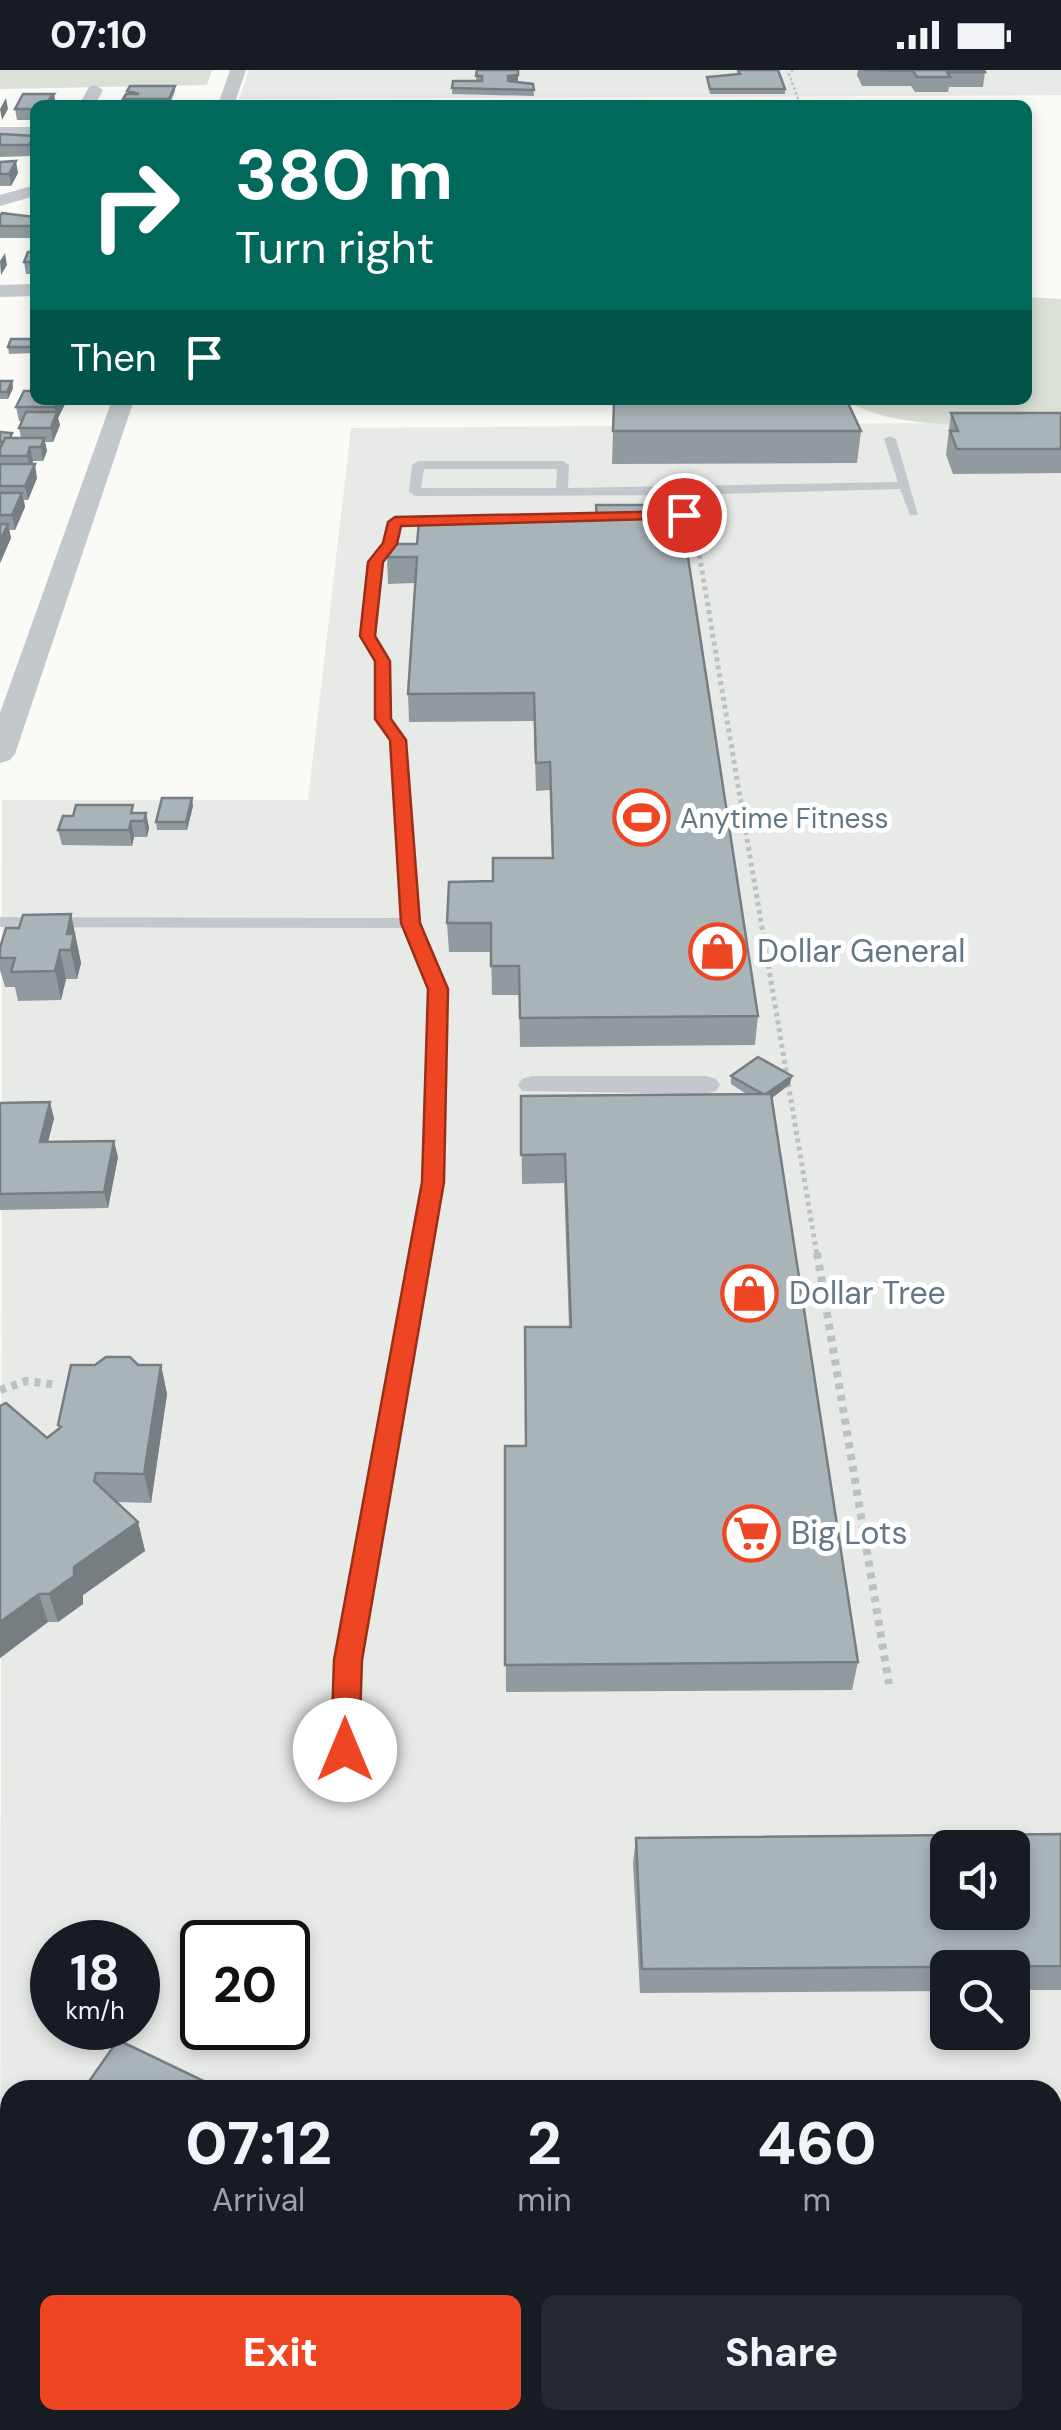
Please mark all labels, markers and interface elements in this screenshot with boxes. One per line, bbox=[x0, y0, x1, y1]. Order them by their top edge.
text: 07:10 bbox=[50, 10, 147, 60]
text: 380 m bbox=[235, 130, 453, 221]
icon: right bbox=[70, 140, 200, 270]
text: Turn right bbox=[235, 218, 434, 277]
icon: arrive bbox=[177, 330, 232, 385]
text: Then bbox=[70, 333, 157, 383]
pin bbox=[642, 473, 727, 558]
icon: arrive bbox=[657, 488, 712, 543]
sports icon: Anytime Fitness bbox=[611, 788, 671, 848]
place label: Anytime Fitness bbox=[680, 800, 889, 837]
shop icon: Dollar General bbox=[688, 921, 748, 981]
place label: Dollar General bbox=[757, 930, 965, 972]
shop icon: Dollar Tree bbox=[720, 1263, 780, 1323]
place label: Dollar Tree bbox=[789, 1272, 946, 1314]
supermarket icon: Big Lots bbox=[722, 1503, 782, 1563]
place label: Big Lots bbox=[791, 1512, 907, 1554]
position arrow bbox=[293, 1698, 397, 1802]
map controls bbox=[930, 1830, 1030, 2050]
button: sound bbox=[930, 1830, 1030, 1930]
speed limit sign: 20 bbox=[180, 1920, 310, 2050]
text: 18 bbox=[70, 1940, 120, 2006]
button: search bbox=[930, 1950, 1030, 2050]
text: km/h bbox=[65, 1994, 125, 2027]
text: 07:12 bbox=[185, 2104, 332, 2183]
text: 2 bbox=[527, 2104, 562, 2183]
text: 460 bbox=[757, 2104, 877, 2183]
text: Arrival bbox=[212, 2179, 305, 2221]
text: min bbox=[517, 2179, 572, 2221]
text: m bbox=[803, 2179, 831, 2221]
button: Exit bbox=[40, 2295, 521, 2410]
button: Share bbox=[541, 2295, 1022, 2410]

